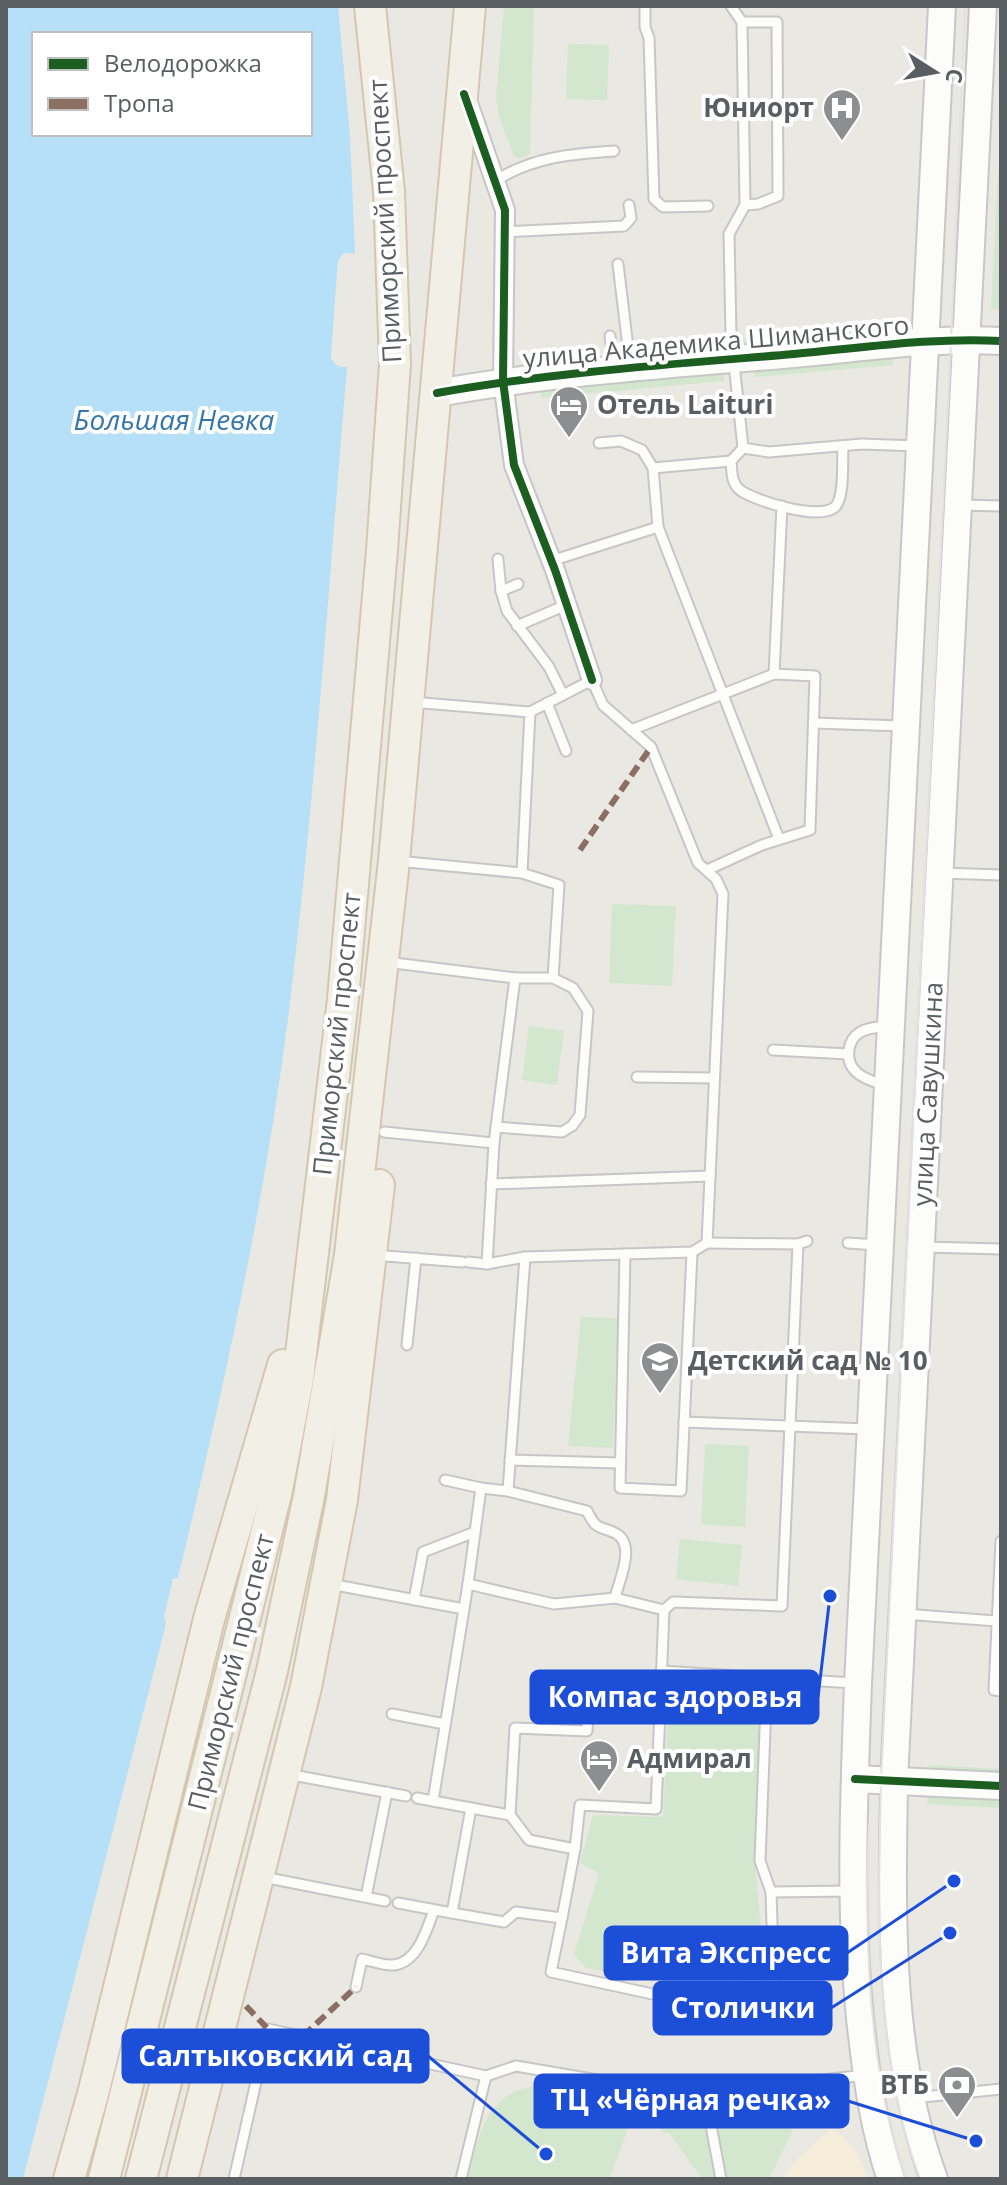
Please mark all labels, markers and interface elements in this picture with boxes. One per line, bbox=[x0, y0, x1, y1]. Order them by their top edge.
legend bbox=[32, 32, 312, 136]
north arrow bbox=[895, 32, 975, 112]
text: Велодорожка bbox=[104, 46, 262, 79]
text: С bbox=[940, 66, 972, 86]
street label: Приморский проспект bbox=[359, 78, 409, 364]
text: Тропа bbox=[104, 86, 175, 119]
hospital icon: Юниорт bbox=[821, 87, 863, 142]
place label: Юниорт bbox=[703, 89, 814, 125]
street label: улица Академика Шиманского bbox=[521, 306, 911, 376]
hotel icon: Отель Laituri bbox=[548, 384, 590, 439]
place label: Отель Laituri bbox=[597, 386, 773, 422]
water label: Большая Невка bbox=[74, 400, 275, 438]
street label: Приморский проспект bbox=[303, 891, 369, 1177]
street label: улица Савушкина bbox=[903, 981, 951, 1207]
school or university icon: Детский сад № 10 bbox=[639, 1340, 681, 1395]
place label: Детский сад № 10 bbox=[688, 1342, 928, 1378]
street label: Приморский проспект bbox=[178, 1530, 282, 1814]
callout: Компас здоровья bbox=[531, 1671, 818, 1723]
text: Компас здоровья bbox=[548, 1677, 802, 1715]
hotel icon: Адмирал bbox=[578, 1738, 620, 1793]
place label: Адмирал bbox=[627, 1740, 752, 1776]
callout: Вита Экспресс bbox=[605, 1927, 847, 1979]
text: Вита Экспресс bbox=[621, 1933, 831, 1971]
callout: Столички bbox=[654, 1982, 831, 2034]
text: Столички bbox=[671, 1988, 815, 2026]
callout: Салтыковский сад bbox=[123, 2030, 428, 2082]
text: Салтыковский сад bbox=[138, 2036, 412, 2074]
bank icon: ВТБ bbox=[936, 2064, 978, 2119]
place label: ВТБ bbox=[880, 2066, 929, 2102]
callout: ТЦ «Чёрная речка» bbox=[535, 2075, 848, 2127]
text: ТЦ «Чёрная речка» bbox=[551, 2080, 831, 2118]

